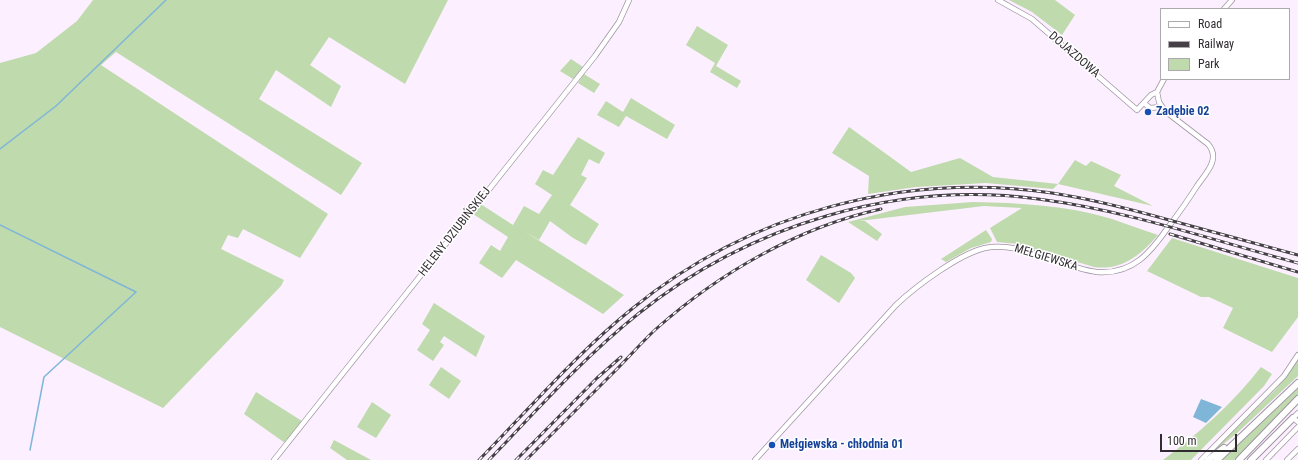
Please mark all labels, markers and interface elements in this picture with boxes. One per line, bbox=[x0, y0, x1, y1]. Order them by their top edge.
legend bbox=[1160, 8, 1290, 80]
text: Road bbox=[1198, 17, 1222, 31]
street label: DOJAZDOWA bbox=[1046, 29, 1102, 81]
text: Railway bbox=[1198, 37, 1234, 51]
text: Park bbox=[1198, 57, 1219, 71]
place label: Zadębie 02 bbox=[1156, 105, 1209, 119]
marker: Zadębie 02 bbox=[1143, 107, 1153, 117]
street label: HELENY DZIUBIŃSKIEJ bbox=[416, 185, 494, 279]
street label: MEŁGIEWSKA bbox=[1013, 242, 1079, 274]
scale bar bbox=[1162, 426, 1239, 452]
text: 100 m bbox=[1167, 434, 1197, 448]
place label: Mełgiewska - chłodnia 01 bbox=[780, 438, 904, 452]
marker: Mełgiewska - chłodnia 01 bbox=[767, 440, 777, 450]

